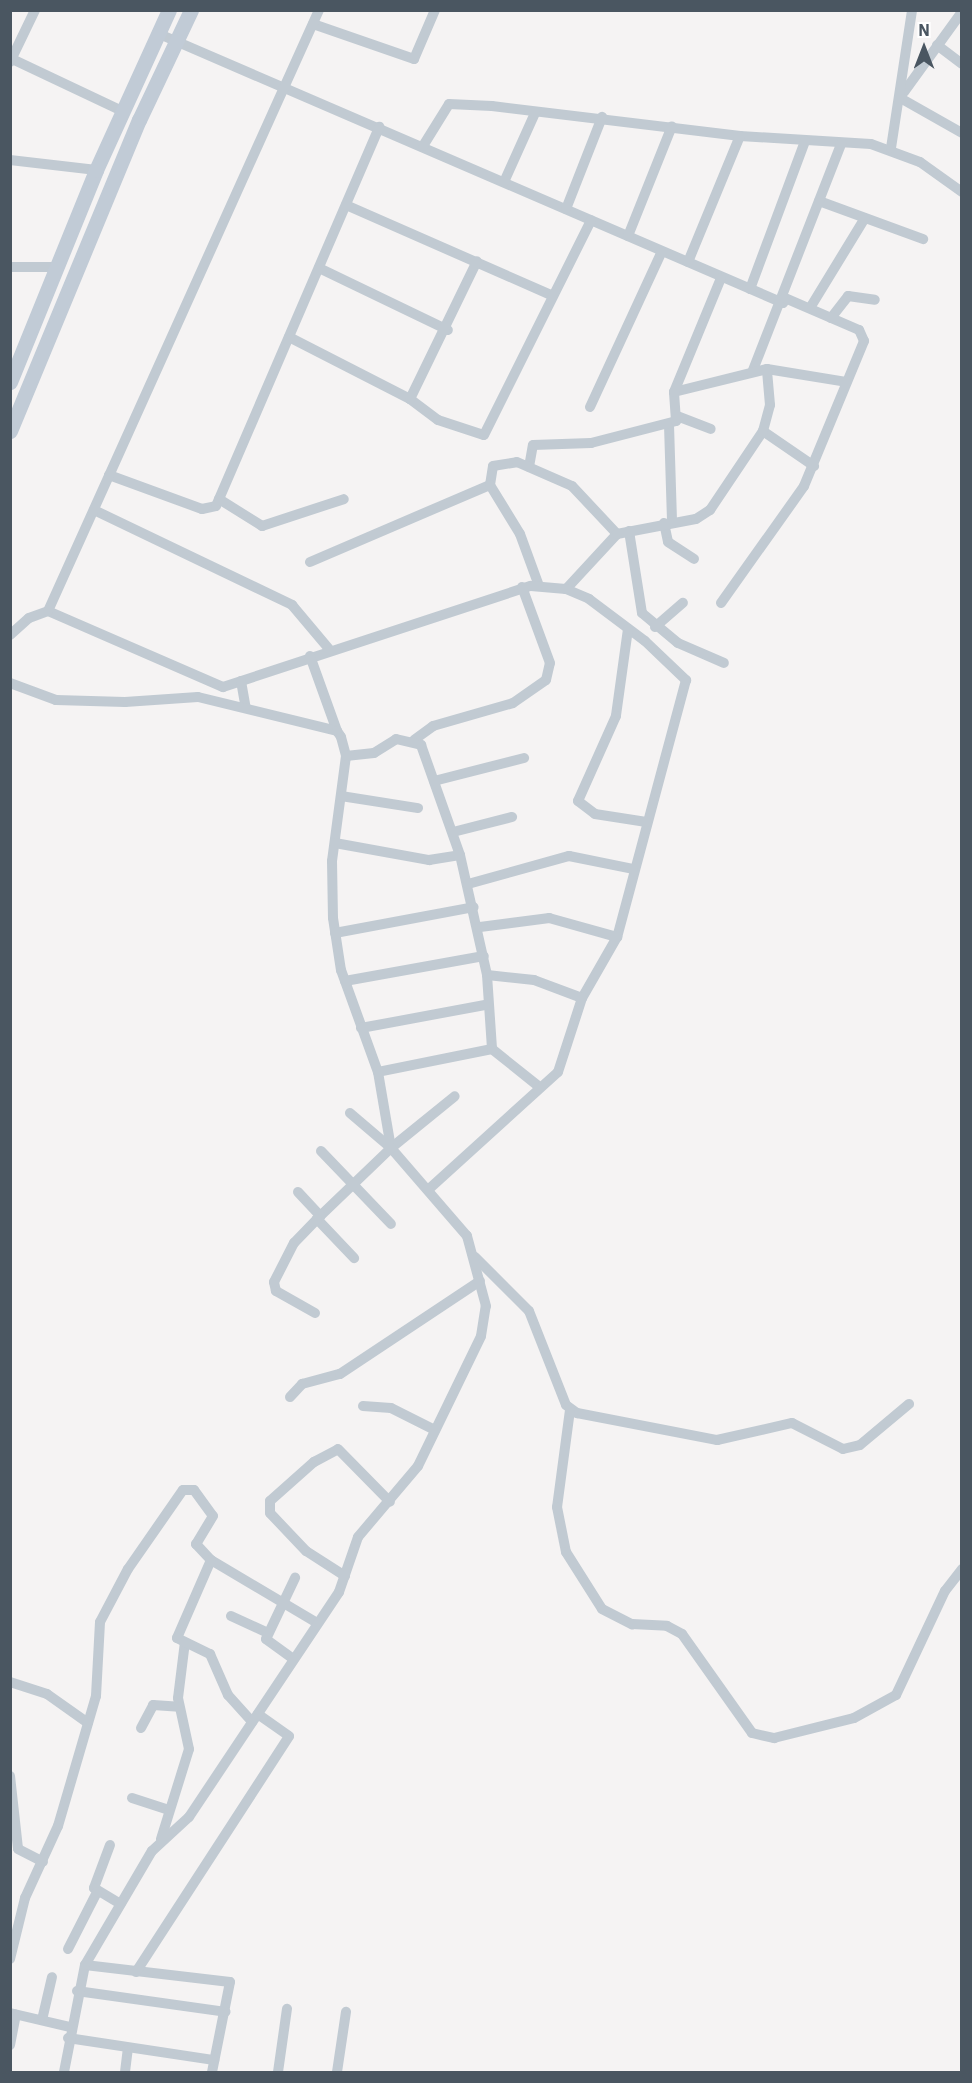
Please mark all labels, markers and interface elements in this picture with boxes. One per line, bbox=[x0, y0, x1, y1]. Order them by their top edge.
north arrow bbox=[894, 18, 954, 78]
text: N bbox=[918, 20, 930, 40]

